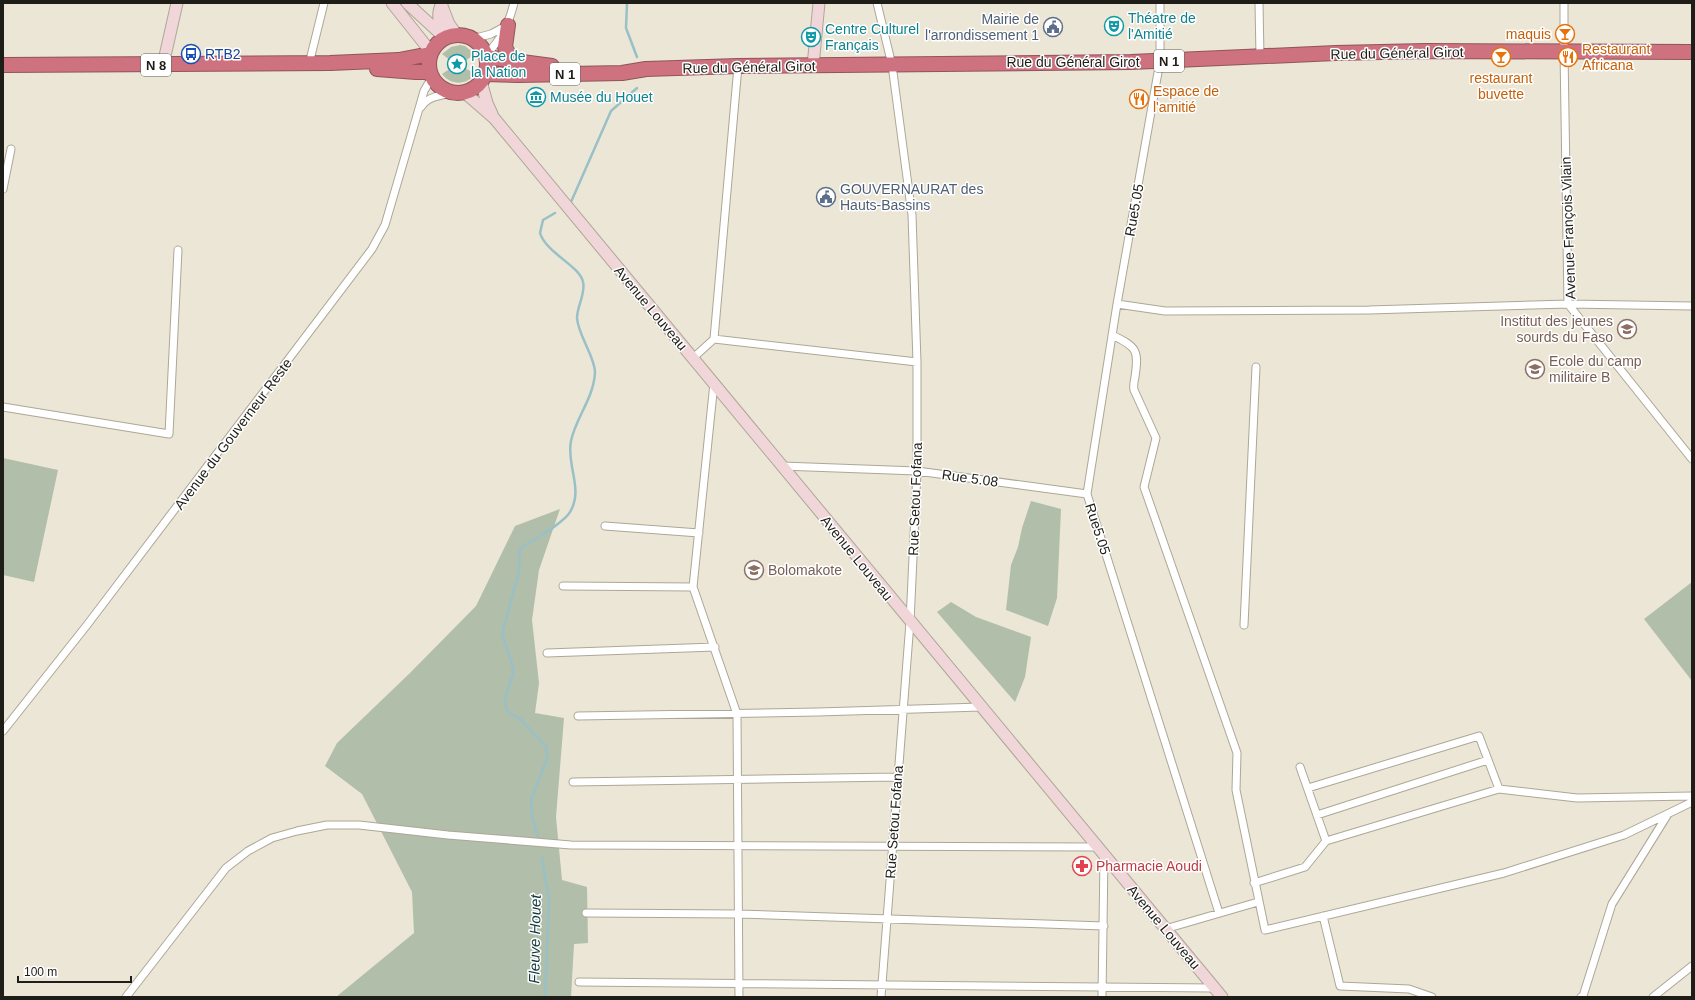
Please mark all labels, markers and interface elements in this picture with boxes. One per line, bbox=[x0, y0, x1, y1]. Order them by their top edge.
place label: Théatre de l'Amitié bbox=[1128, 10, 1196, 42]
place label: Mairie de l'arrondissement 1 bbox=[925, 11, 1039, 43]
theatre icon: Théatre de l'Amitié bbox=[1103, 15, 1125, 37]
public building icon: Mairie de l'arrondissement 1 bbox=[1042, 16, 1064, 38]
place label: Centre Culturel Français bbox=[825, 21, 919, 53]
bar icon: maquis bbox=[1554, 23, 1576, 45]
theatre icon: Centre Culturel Français bbox=[800, 26, 822, 48]
place label: maquis bbox=[1506, 26, 1551, 42]
place label: Restaurant Africana bbox=[1582, 41, 1651, 73]
bus stop icon: RTB2 bbox=[180, 43, 202, 65]
street label: Rue du Général Girot bbox=[1330, 44, 1464, 62]
place label: RTB2 bbox=[205, 46, 241, 62]
bar icon: restaurant buvette bbox=[1490, 46, 1512, 68]
restaurant icon: Restaurant Africana bbox=[1557, 46, 1579, 68]
place label: Place de la Nation bbox=[471, 48, 526, 80]
road number: N 1 bbox=[1154, 50, 1184, 72]
place icon: Place de la Nation bbox=[446, 53, 468, 75]
road number: N 8 bbox=[141, 54, 171, 76]
street label: Rue du Général Girot bbox=[1006, 54, 1140, 70]
street label: Rue du Général Girot bbox=[682, 58, 816, 76]
road number: N 1 bbox=[550, 63, 580, 85]
place label: restaurant buvette bbox=[1469, 70, 1533, 102]
place label: Espace de l'amitié bbox=[1153, 83, 1219, 115]
museum icon: Musée du Houet bbox=[525, 86, 547, 108]
restaurant icon: Espace de l'amitié bbox=[1128, 88, 1150, 110]
place label: Musée du Houet bbox=[550, 89, 653, 105]
street label: Avenue François Vilain bbox=[1558, 156, 1578, 300]
place label: GOUVERNAURAT des Hauts-Bassins bbox=[840, 181, 983, 213]
street label: Rue5.05 bbox=[1122, 182, 1147, 237]
public building icon: GOUVERNAURAT des Hauts-Bassins bbox=[815, 186, 837, 208]
street label: Avenue Louveau bbox=[611, 263, 691, 353]
place label: Institut des jeunes sourds du Faso bbox=[1500, 313, 1613, 345]
school or university icon: Institut des jeunes sourds du Faso bbox=[1616, 318, 1638, 340]
place label: Ecole du camp militaire B bbox=[1549, 353, 1642, 385]
street label: Avenue du Gouverneur Reste bbox=[171, 355, 295, 513]
school or university icon: Ecole du camp militaire B bbox=[1524, 358, 1546, 380]
street label: Rue Setou Fofana bbox=[905, 442, 925, 556]
street label: Rue 5.08 bbox=[941, 466, 999, 490]
street label: Rue5.05 bbox=[1082, 501, 1114, 557]
street label: Avenue Louveau bbox=[818, 512, 896, 604]
school or university icon: Bolomakote bbox=[743, 559, 765, 581]
place label: Bolomakote bbox=[768, 562, 842, 578]
street label: Rue Setou Fofana bbox=[882, 765, 906, 879]
pharmacy icon: Pharmacie Aoudi bbox=[1071, 855, 1093, 877]
place label: Pharmacie Aoudi bbox=[1096, 858, 1202, 874]
street label: Avenue Louveau bbox=[1124, 882, 1204, 972]
water label: Fleuve Houet bbox=[525, 893, 544, 984]
scale bar bbox=[18, 958, 131, 984]
text: 100 m bbox=[24, 965, 57, 979]

